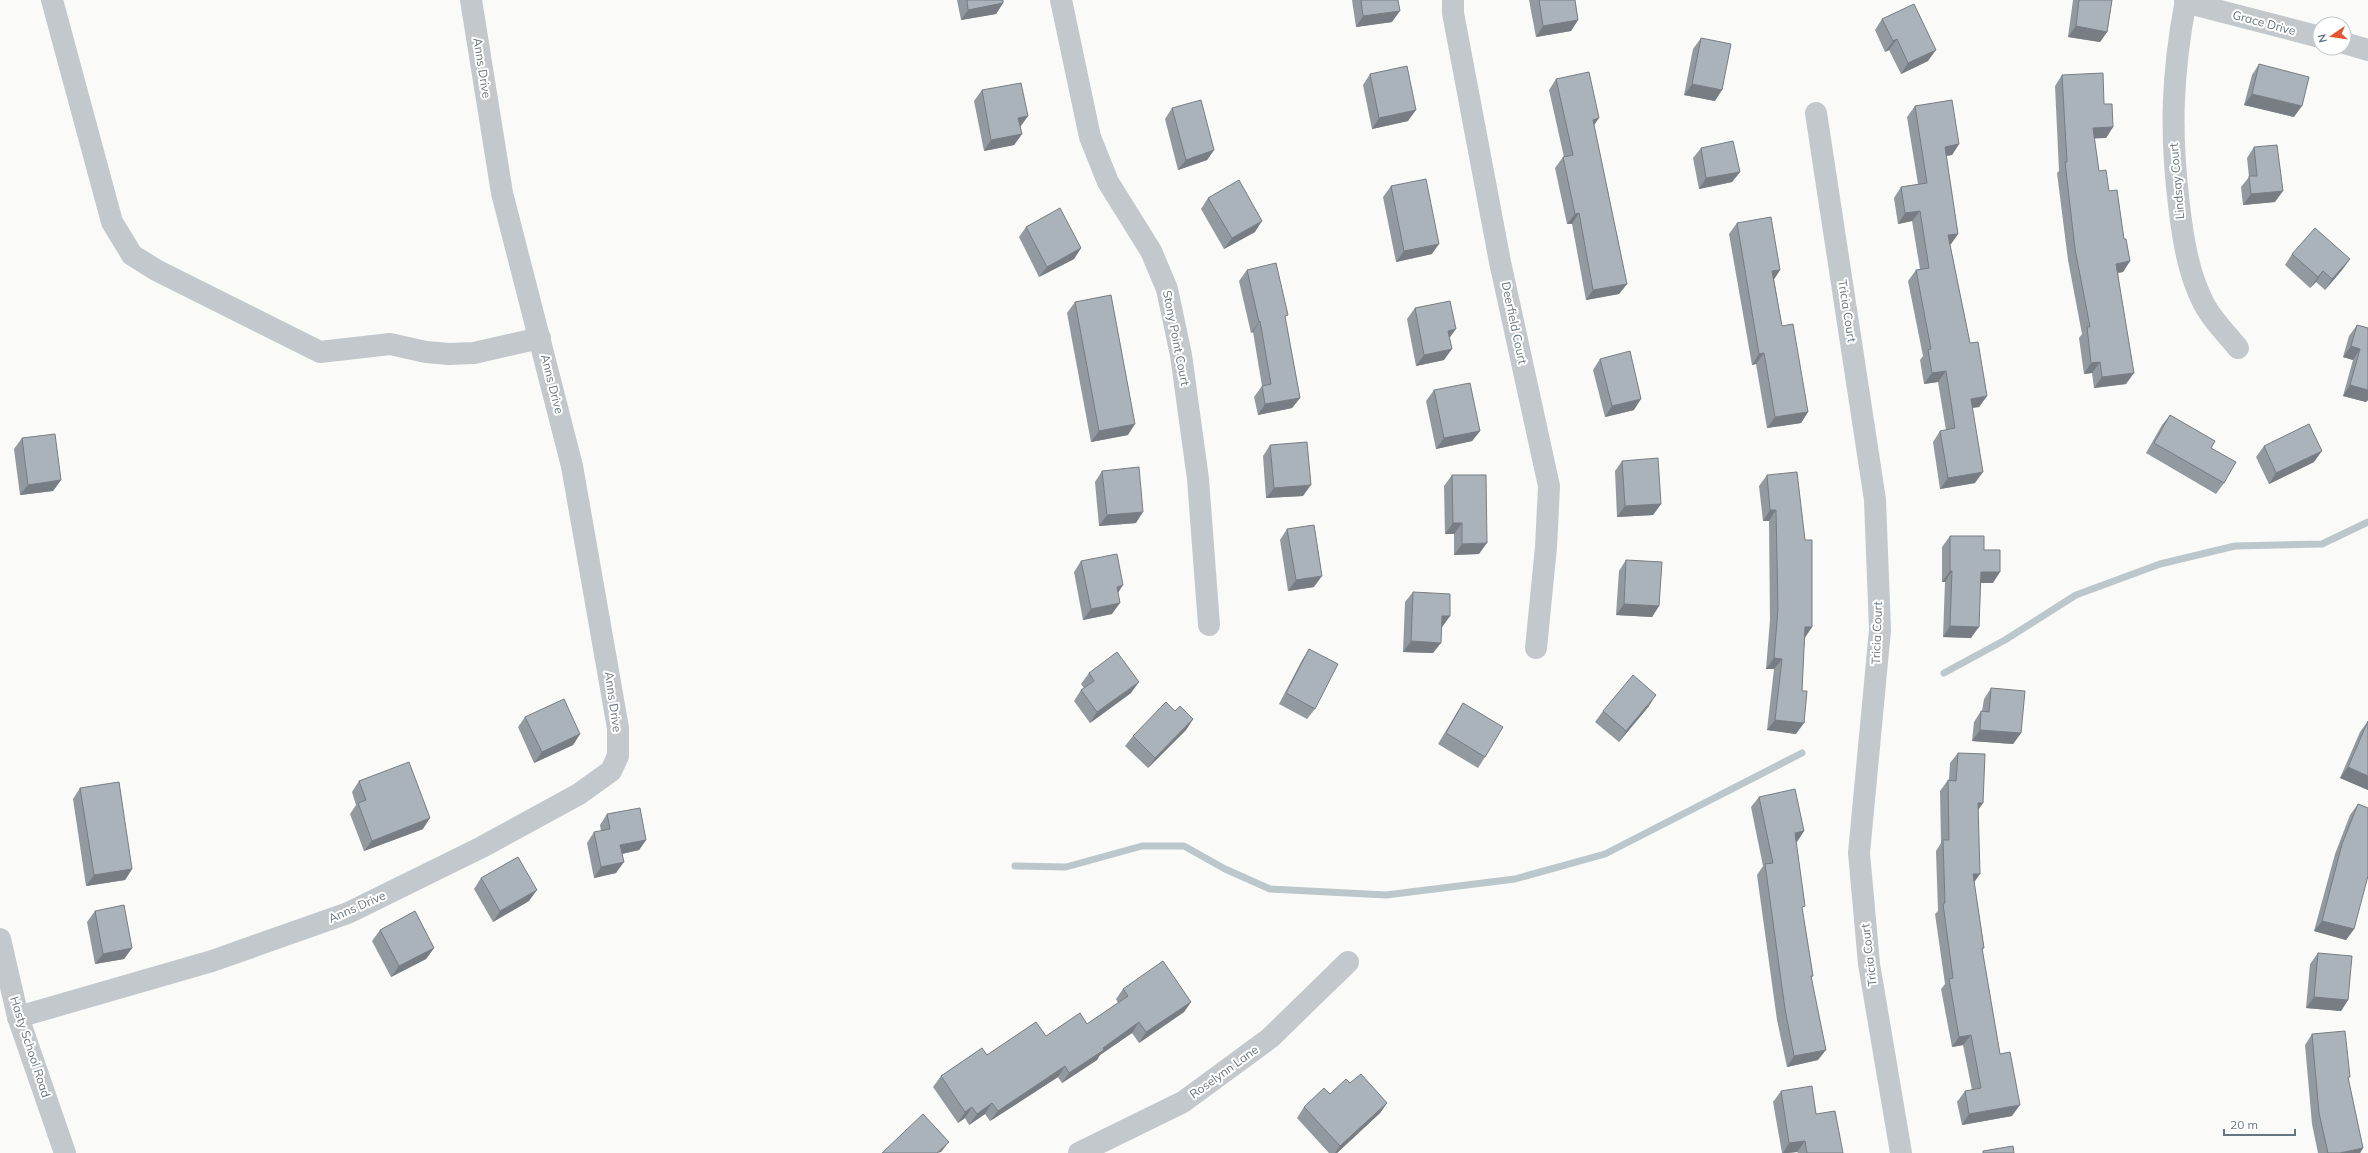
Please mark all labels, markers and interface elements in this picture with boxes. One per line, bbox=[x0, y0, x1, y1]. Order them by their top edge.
street label: Grace Drive bbox=[2231, 7, 2297, 38]
north arrow bbox=[2312, 16, 2352, 56]
text: N bbox=[2315, 33, 2330, 44]
street label: Anns Drive bbox=[470, 37, 495, 99]
street label: Lindsay Court bbox=[2166, 142, 2187, 220]
street label: Tricia Court bbox=[1835, 279, 1860, 343]
street label: Deerfield Court bbox=[1498, 280, 1531, 365]
street label: Stony Point Court bbox=[1160, 289, 1193, 387]
street label: Anns Drive bbox=[538, 352, 567, 415]
street label: Tricia Court bbox=[1868, 601, 1885, 665]
street label: Anns Drive bbox=[602, 671, 625, 733]
street label: Anns Drive bbox=[326, 887, 388, 926]
street label: Tricia Court bbox=[1857, 923, 1880, 987]
street label: Hasty School Road bbox=[7, 994, 54, 1099]
street label: Roselynn Lane bbox=[1186, 1042, 1261, 1102]
scale bar bbox=[2224, 1111, 2295, 1137]
text: 20 m bbox=[2230, 1117, 2258, 1132]

